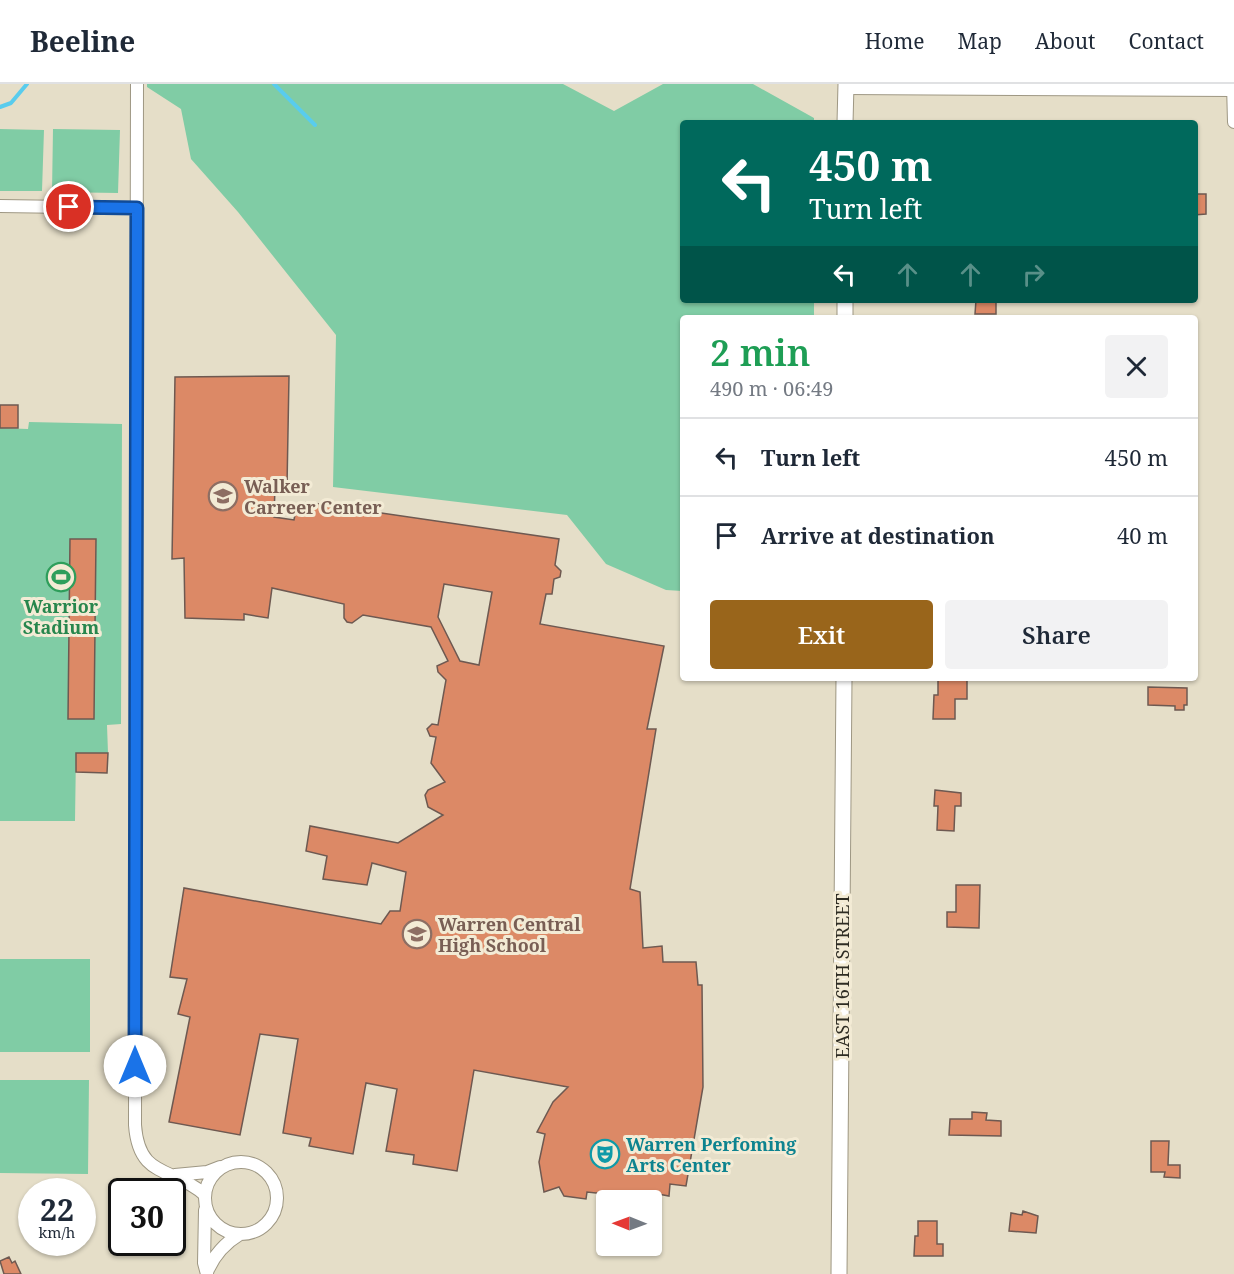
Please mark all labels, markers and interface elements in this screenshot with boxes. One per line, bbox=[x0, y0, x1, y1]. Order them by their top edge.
text: Beeline bbox=[30, 22, 135, 60]
text: Home bbox=[865, 27, 925, 55]
text: Map bbox=[958, 27, 1002, 55]
text: About bbox=[1035, 27, 1096, 55]
text: Contact bbox=[1129, 27, 1204, 55]
text: 450 m bbox=[809, 136, 933, 193]
icon: left bbox=[710, 144, 788, 222]
pin bbox=[43, 181, 94, 232]
icon: arrive bbox=[52, 190, 85, 223]
text: Turn left bbox=[809, 190, 922, 227]
icon: left bbox=[828, 258, 861, 291]
icon: ahead bbox=[891, 258, 924, 291]
icon: ahead bbox=[954, 258, 987, 291]
icon: right bbox=[1017, 258, 1050, 291]
text: 2 min bbox=[710, 328, 811, 377]
button: close bbox=[1105, 335, 1168, 398]
text: 490 m · 06:49 bbox=[710, 375, 833, 402]
icon: left bbox=[710, 441, 743, 474]
text: Turn left bbox=[761, 442, 860, 472]
text: 450 m bbox=[1105, 442, 1168, 472]
place label: Walker Carreer Center bbox=[244, 474, 382, 519]
school or university icon: Walker Carreer Center bbox=[207, 480, 239, 512]
icon: arrive bbox=[710, 519, 743, 552]
text: Arrive at destination bbox=[761, 520, 995, 550]
text: 40 m bbox=[1117, 520, 1168, 550]
sports icon: Warrior Stadium bbox=[45, 561, 77, 593]
place label: Warrior Stadium bbox=[23, 594, 99, 639]
button: Exit bbox=[710, 600, 933, 669]
button: Share bbox=[945, 600, 1168, 669]
street label: EAST 16TH STREET bbox=[830, 894, 854, 1058]
place label: Warren Central High School bbox=[438, 912, 581, 957]
school or university icon: Warren Central High School bbox=[401, 918, 433, 950]
position arrow bbox=[103, 1034, 167, 1098]
place label: Warren Perfoming Arts Center bbox=[626, 1132, 797, 1177]
theatre icon: Warren Perfoming Arts Center bbox=[589, 1138, 621, 1170]
speed limit sign: 30 bbox=[108, 1178, 186, 1256]
text: 22 bbox=[40, 1189, 74, 1230]
north arrow bbox=[596, 1190, 662, 1256]
map controls bbox=[596, 1190, 662, 1256]
text: km/h bbox=[39, 1222, 75, 1242]

